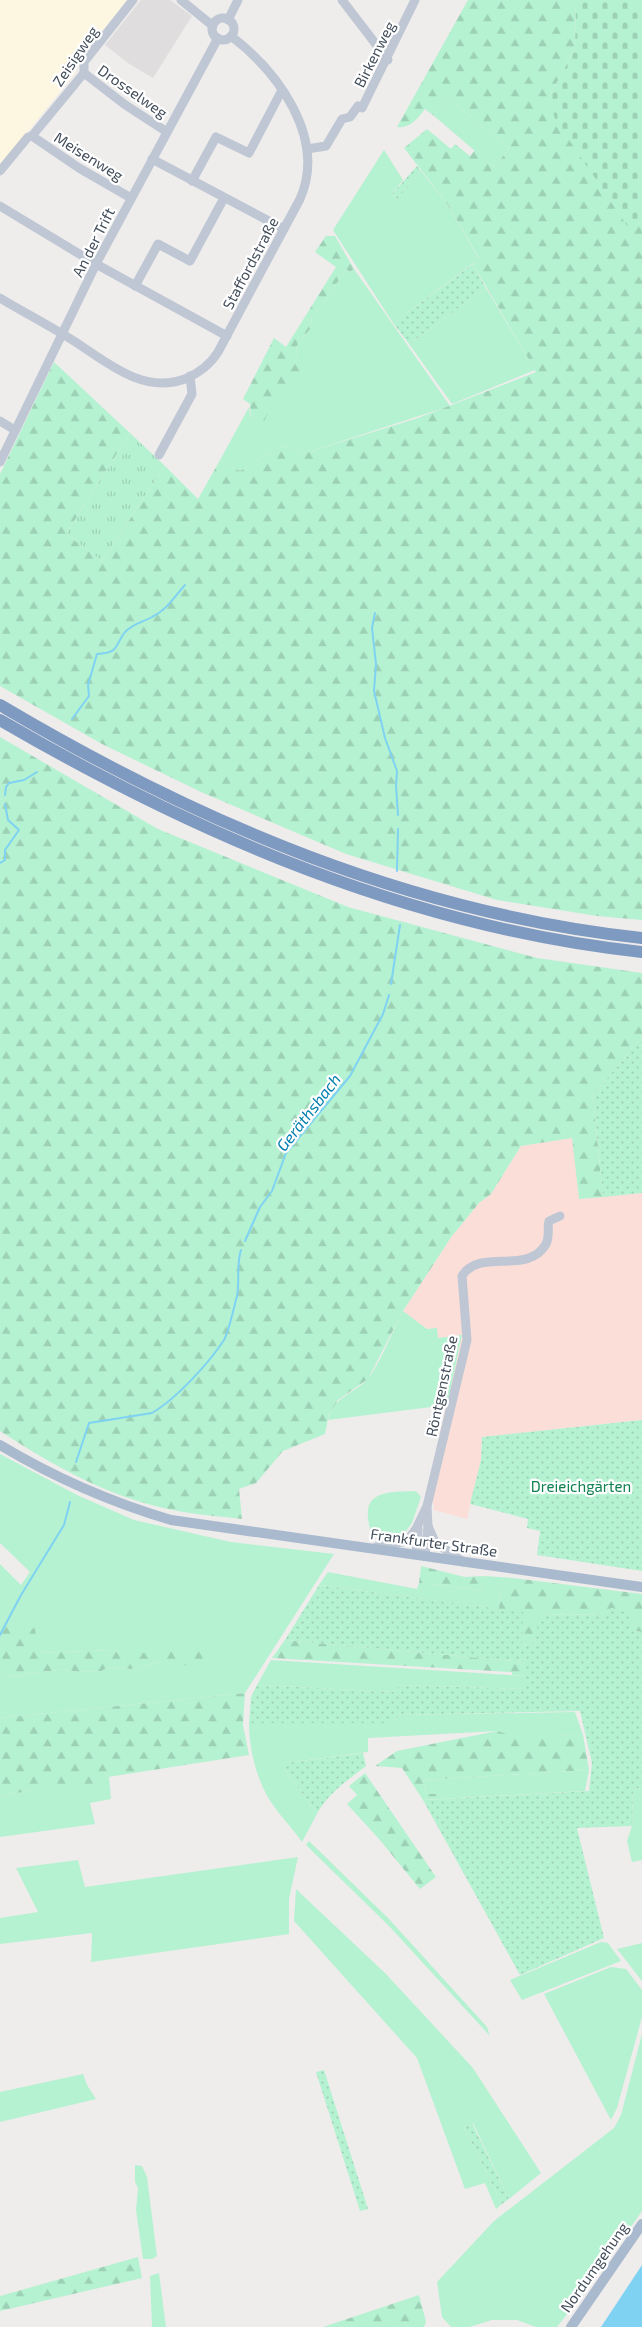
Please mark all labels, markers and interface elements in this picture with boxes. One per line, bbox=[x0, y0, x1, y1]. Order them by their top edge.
street label: Birkenweg bbox=[350, 17, 399, 90]
street label: Zeisigweg bbox=[48, 22, 102, 90]
street label: Drosselweg bbox=[95, 61, 172, 122]
street label: Meisenweg bbox=[51, 128, 127, 185]
street label: An der Trift bbox=[68, 204, 118, 280]
street label: Staffordstraße bbox=[218, 214, 282, 312]
water label: Geräthsbach bbox=[272, 1070, 344, 1154]
street label: Röntgenstraße bbox=[421, 1334, 461, 1438]
park label: Dreieichgärten bbox=[531, 1477, 631, 1495]
street label: Frankfurter Straße bbox=[369, 1524, 499, 1560]
street label: Nordumgehung bbox=[556, 2218, 632, 2316]

